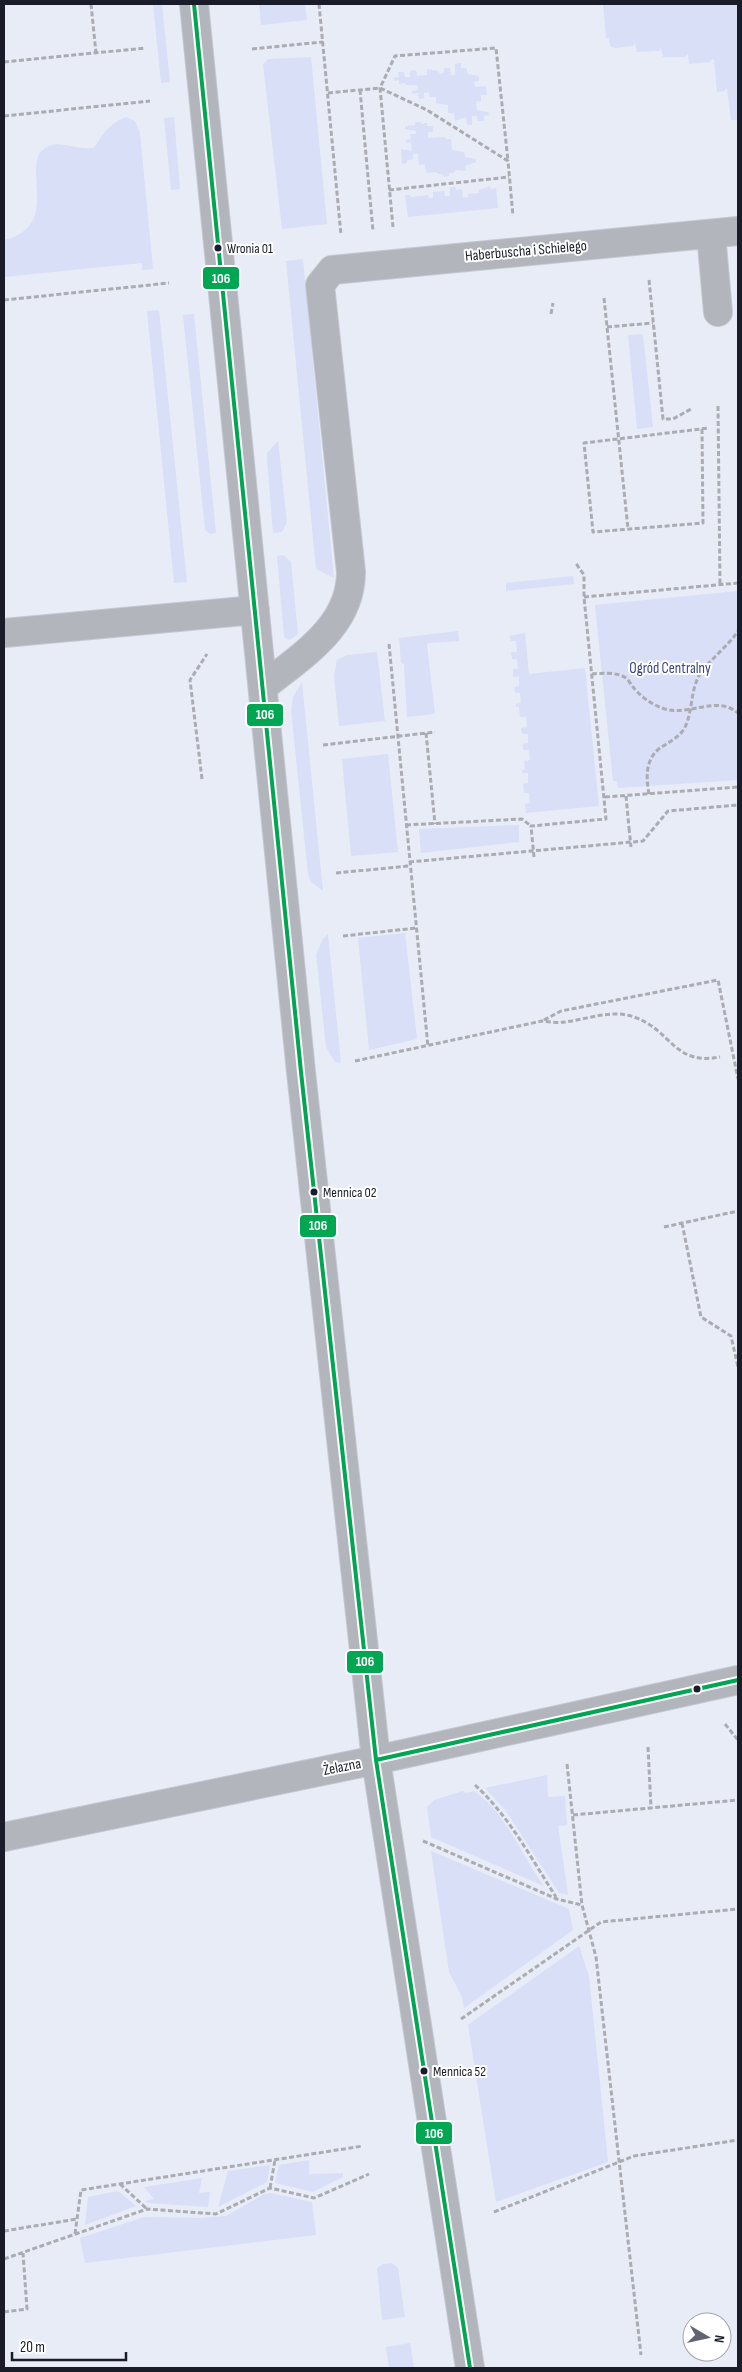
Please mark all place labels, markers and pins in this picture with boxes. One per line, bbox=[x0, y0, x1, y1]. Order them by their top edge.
place label: Wronia 01 bbox=[227, 240, 273, 257]
marker: Wronia 01 bbox=[213, 243, 223, 253]
place label: Mennica 02 bbox=[323, 1184, 377, 1201]
marker: Mennica 02 bbox=[309, 1187, 319, 1197]
unlabelled marker bbox=[692, 1684, 702, 1694]
place label: Mennica 52 bbox=[433, 2063, 486, 2080]
marker: Mennica 52 bbox=[419, 2066, 429, 2076]

